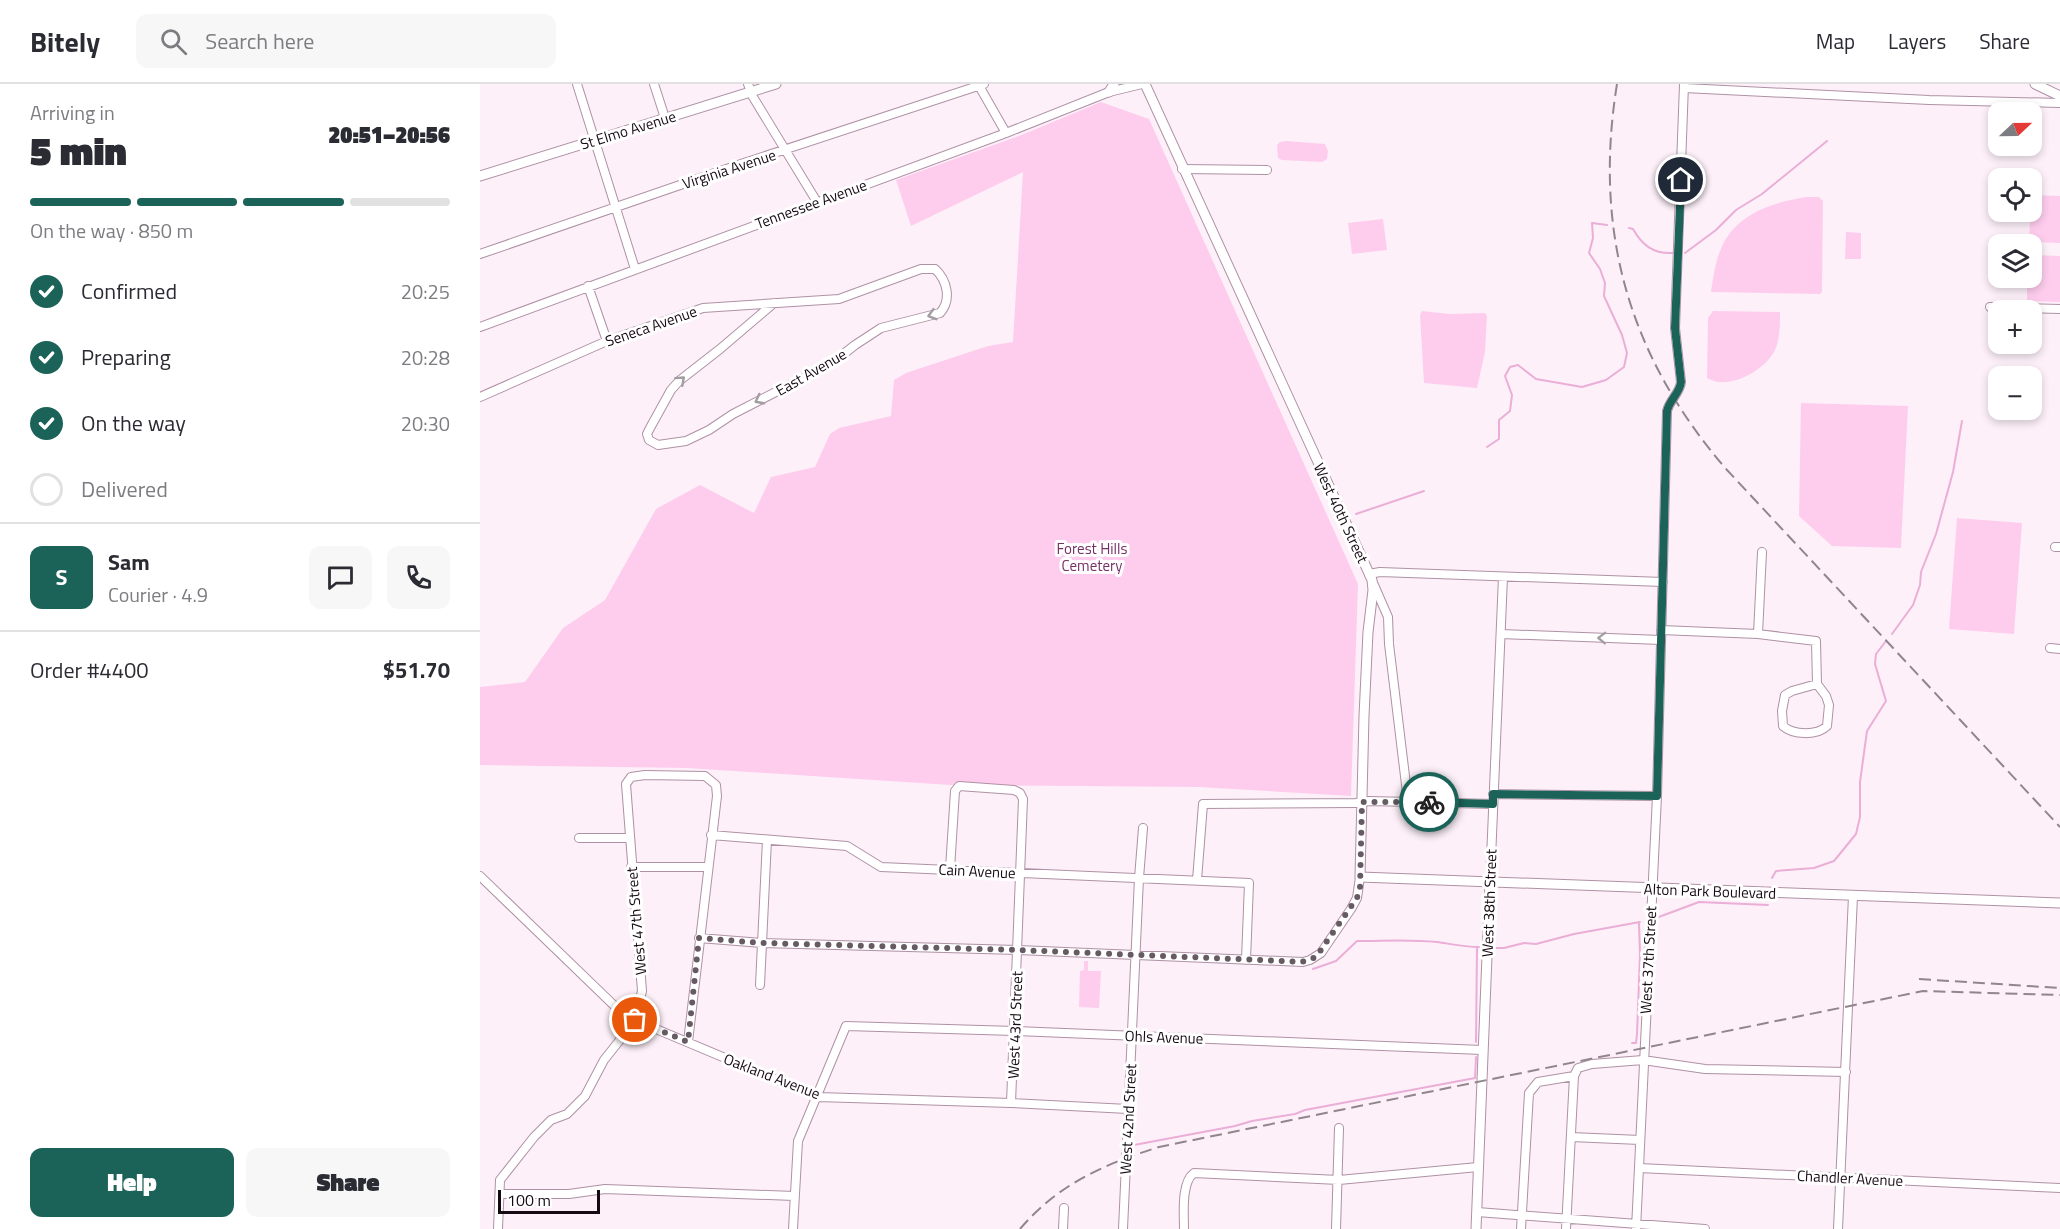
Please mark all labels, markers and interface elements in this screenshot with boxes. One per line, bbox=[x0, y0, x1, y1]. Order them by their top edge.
search box bbox=[136, 14, 556, 68]
text: Bitely bbox=[30, 20, 100, 63]
text: Search here bbox=[205, 24, 314, 58]
icon: search bbox=[157, 25, 190, 58]
text: Map bbox=[1816, 25, 1855, 57]
text: Layers bbox=[1888, 25, 1946, 57]
text: Share bbox=[1979, 25, 2030, 57]
text: Arriving in bbox=[30, 97, 115, 128]
north arrow bbox=[1988, 102, 2042, 156]
map controls bbox=[1988, 102, 2042, 420]
street label: St Elmo Avenue bbox=[577, 105, 679, 155]
text: 20:51–20:56 bbox=[328, 118, 450, 152]
text: 5 min bbox=[30, 121, 127, 180]
street label: Virginia Avenue bbox=[679, 143, 779, 195]
pin bbox=[1655, 154, 1706, 205]
icon: home bbox=[1664, 163, 1697, 196]
button: locate bbox=[1988, 168, 2042, 222]
street label: Tennessee Avenue bbox=[752, 173, 870, 235]
text: On the way · 850 m bbox=[30, 215, 193, 246]
button: layers bbox=[1988, 234, 2042, 288]
text: Confirmed bbox=[81, 274, 177, 308]
icon: check bbox=[30, 275, 63, 308]
text: 20:25 bbox=[401, 276, 450, 307]
street label: Seneca Avenue bbox=[602, 300, 700, 352]
button: + bbox=[1988, 300, 2042, 354]
one-way arrow bbox=[927, 308, 938, 320]
text: Preparing bbox=[81, 340, 171, 374]
icon: check bbox=[30, 341, 63, 374]
text: 20:28 bbox=[401, 342, 450, 373]
street label: East Avenue bbox=[771, 342, 851, 402]
button: − bbox=[1988, 366, 2042, 420]
one-way arrow bbox=[675, 376, 685, 387]
one-way arrow bbox=[754, 393, 765, 405]
text: On the way bbox=[81, 406, 186, 440]
icon: check bbox=[30, 407, 63, 440]
text: 20:30 bbox=[401, 408, 450, 439]
street label: West 40th Street bbox=[1308, 459, 1375, 568]
text: Delivered bbox=[81, 472, 168, 506]
park label: Forest Hills Cemetery bbox=[1056, 537, 1128, 577]
text: Sam bbox=[108, 545, 150, 579]
button: chat bbox=[309, 546, 372, 609]
button: phone bbox=[387, 546, 450, 609]
text: S bbox=[56, 560, 67, 594]
text: Courier · 4.9 bbox=[108, 579, 208, 610]
one-way arrow bbox=[1598, 631, 1607, 644]
text: Order #4400 bbox=[30, 653, 149, 687]
text: $51.70 bbox=[383, 653, 450, 687]
courier bbox=[1399, 772, 1459, 832]
icon: bike bbox=[1413, 786, 1446, 819]
street label: West 38th Street bbox=[1476, 848, 1502, 957]
street label: Cain Avenue bbox=[938, 857, 1016, 885]
street label: West 47th Street bbox=[620, 865, 652, 976]
street label: Alton Park Boulevard bbox=[1643, 877, 1777, 905]
street label: West 37th Street bbox=[1634, 905, 1662, 1015]
street label: West 43rd Street bbox=[1002, 970, 1028, 1079]
pin bbox=[609, 994, 660, 1045]
icon: bag bbox=[618, 1003, 651, 1036]
street label: Ohls Avenue bbox=[1124, 1024, 1204, 1050]
street label: Oakland Avenue bbox=[720, 1047, 824, 1105]
street label: West 42nd Street bbox=[1114, 1062, 1142, 1175]
button: Help bbox=[30, 1148, 234, 1217]
button: Share bbox=[246, 1148, 450, 1217]
street label: Chandler Avenue bbox=[1796, 1164, 1904, 1192]
scale bar bbox=[498, 1187, 600, 1214]
text: 100 m bbox=[507, 1188, 551, 1212]

